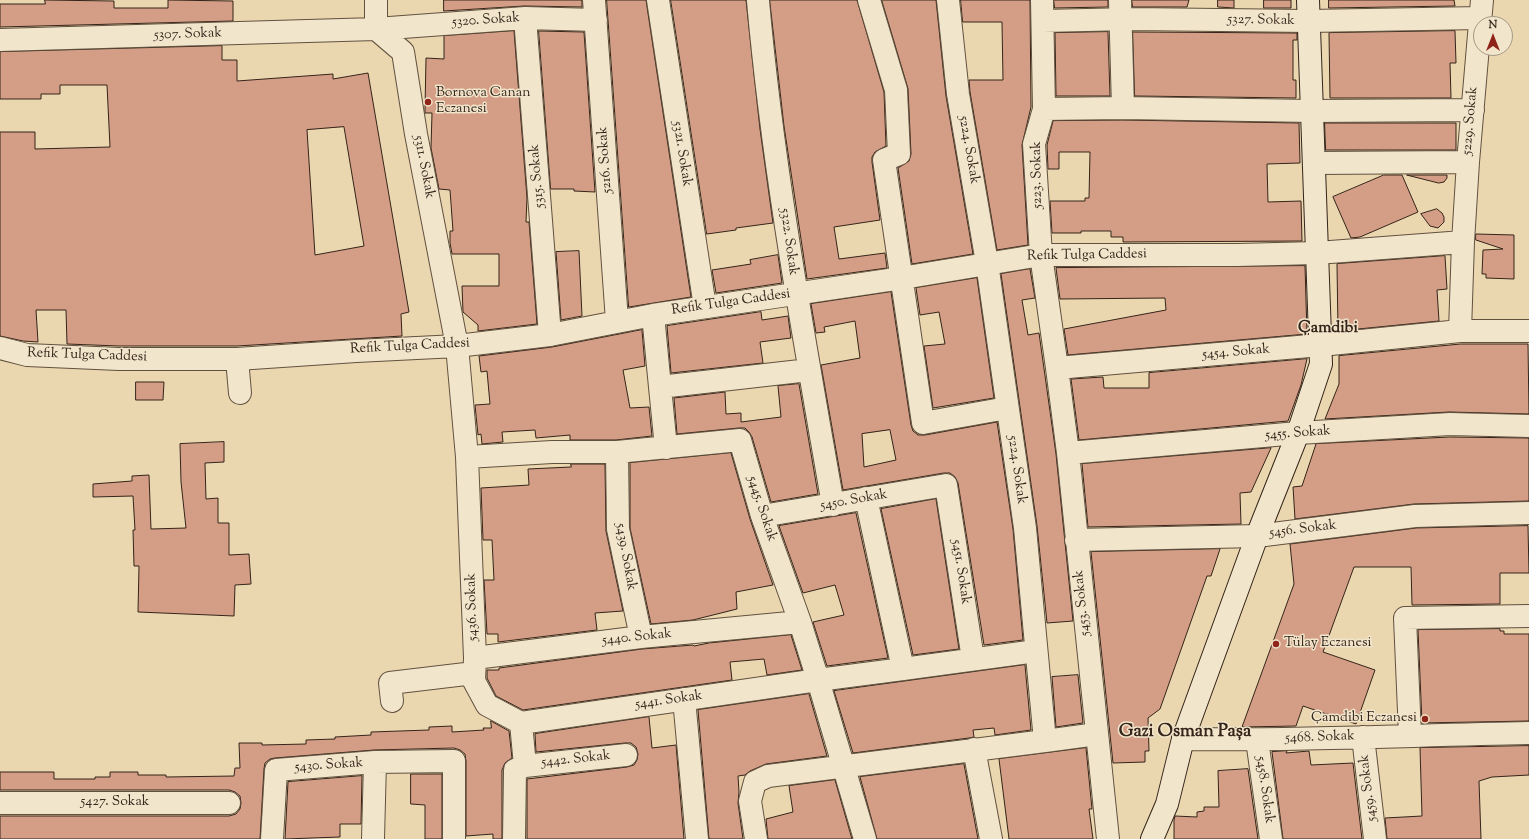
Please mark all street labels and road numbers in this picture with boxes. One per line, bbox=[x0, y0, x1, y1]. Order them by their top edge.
street label: 5320. Sokak bbox=[451, 10, 521, 32]
street label: 5327. Sokak bbox=[1227, 12, 1295, 30]
street label: 5307. Sokak bbox=[154, 25, 222, 45]
street label: 5229. Sokak bbox=[1460, 86, 1482, 156]
street label: 5224. Sokak bbox=[954, 115, 982, 185]
street label: 5321. Sokak bbox=[668, 120, 694, 188]
street label: 5216. Sokak bbox=[595, 126, 617, 194]
street label: 5311. Sokak bbox=[409, 134, 437, 200]
street label: 5223. Sokak bbox=[1029, 141, 1047, 209]
street label: 5315. Sokak bbox=[527, 143, 549, 209]
street label: 5322. Sokak bbox=[775, 207, 801, 277]
street label: Refik Tulga Caddesi bbox=[1027, 247, 1147, 265]
street label: Refik Tulga Caddesi bbox=[670, 286, 792, 320]
street label: Refik Tulga Caddesi bbox=[350, 335, 470, 359]
street label: 5454. Sokak bbox=[1201, 342, 1271, 364]
street label: Refik Tulga Caddesi bbox=[27, 346, 147, 366]
street label: 5455. Sokak bbox=[1265, 423, 1331, 445]
street label: 5224. Sokak bbox=[1003, 435, 1029, 505]
street label: 5445. Sokak bbox=[743, 474, 779, 544]
street label: 5450. Sokak bbox=[819, 487, 889, 515]
street label: 5456. Sokak bbox=[1268, 518, 1338, 542]
street label: 5439. Sokak bbox=[611, 522, 639, 592]
street label: 5451. Sokak bbox=[947, 538, 973, 606]
street label: 5453. Sokak bbox=[1071, 569, 1095, 637]
street label: 5436. Sokak bbox=[463, 573, 483, 641]
street label: 5440. Sokak bbox=[601, 626, 673, 650]
street label: 5441. Sokak bbox=[634, 688, 704, 714]
street label: 5468. Sokak bbox=[1285, 728, 1355, 748]
street label: 5442. Sokak bbox=[541, 748, 611, 772]
street label: 5459. Sokak bbox=[1357, 753, 1381, 823]
street label: 5430. Sokak bbox=[294, 755, 364, 777]
street label: 5458. Sokak bbox=[1251, 755, 1277, 825]
street label: 5427. Sokak bbox=[81, 795, 149, 811]

